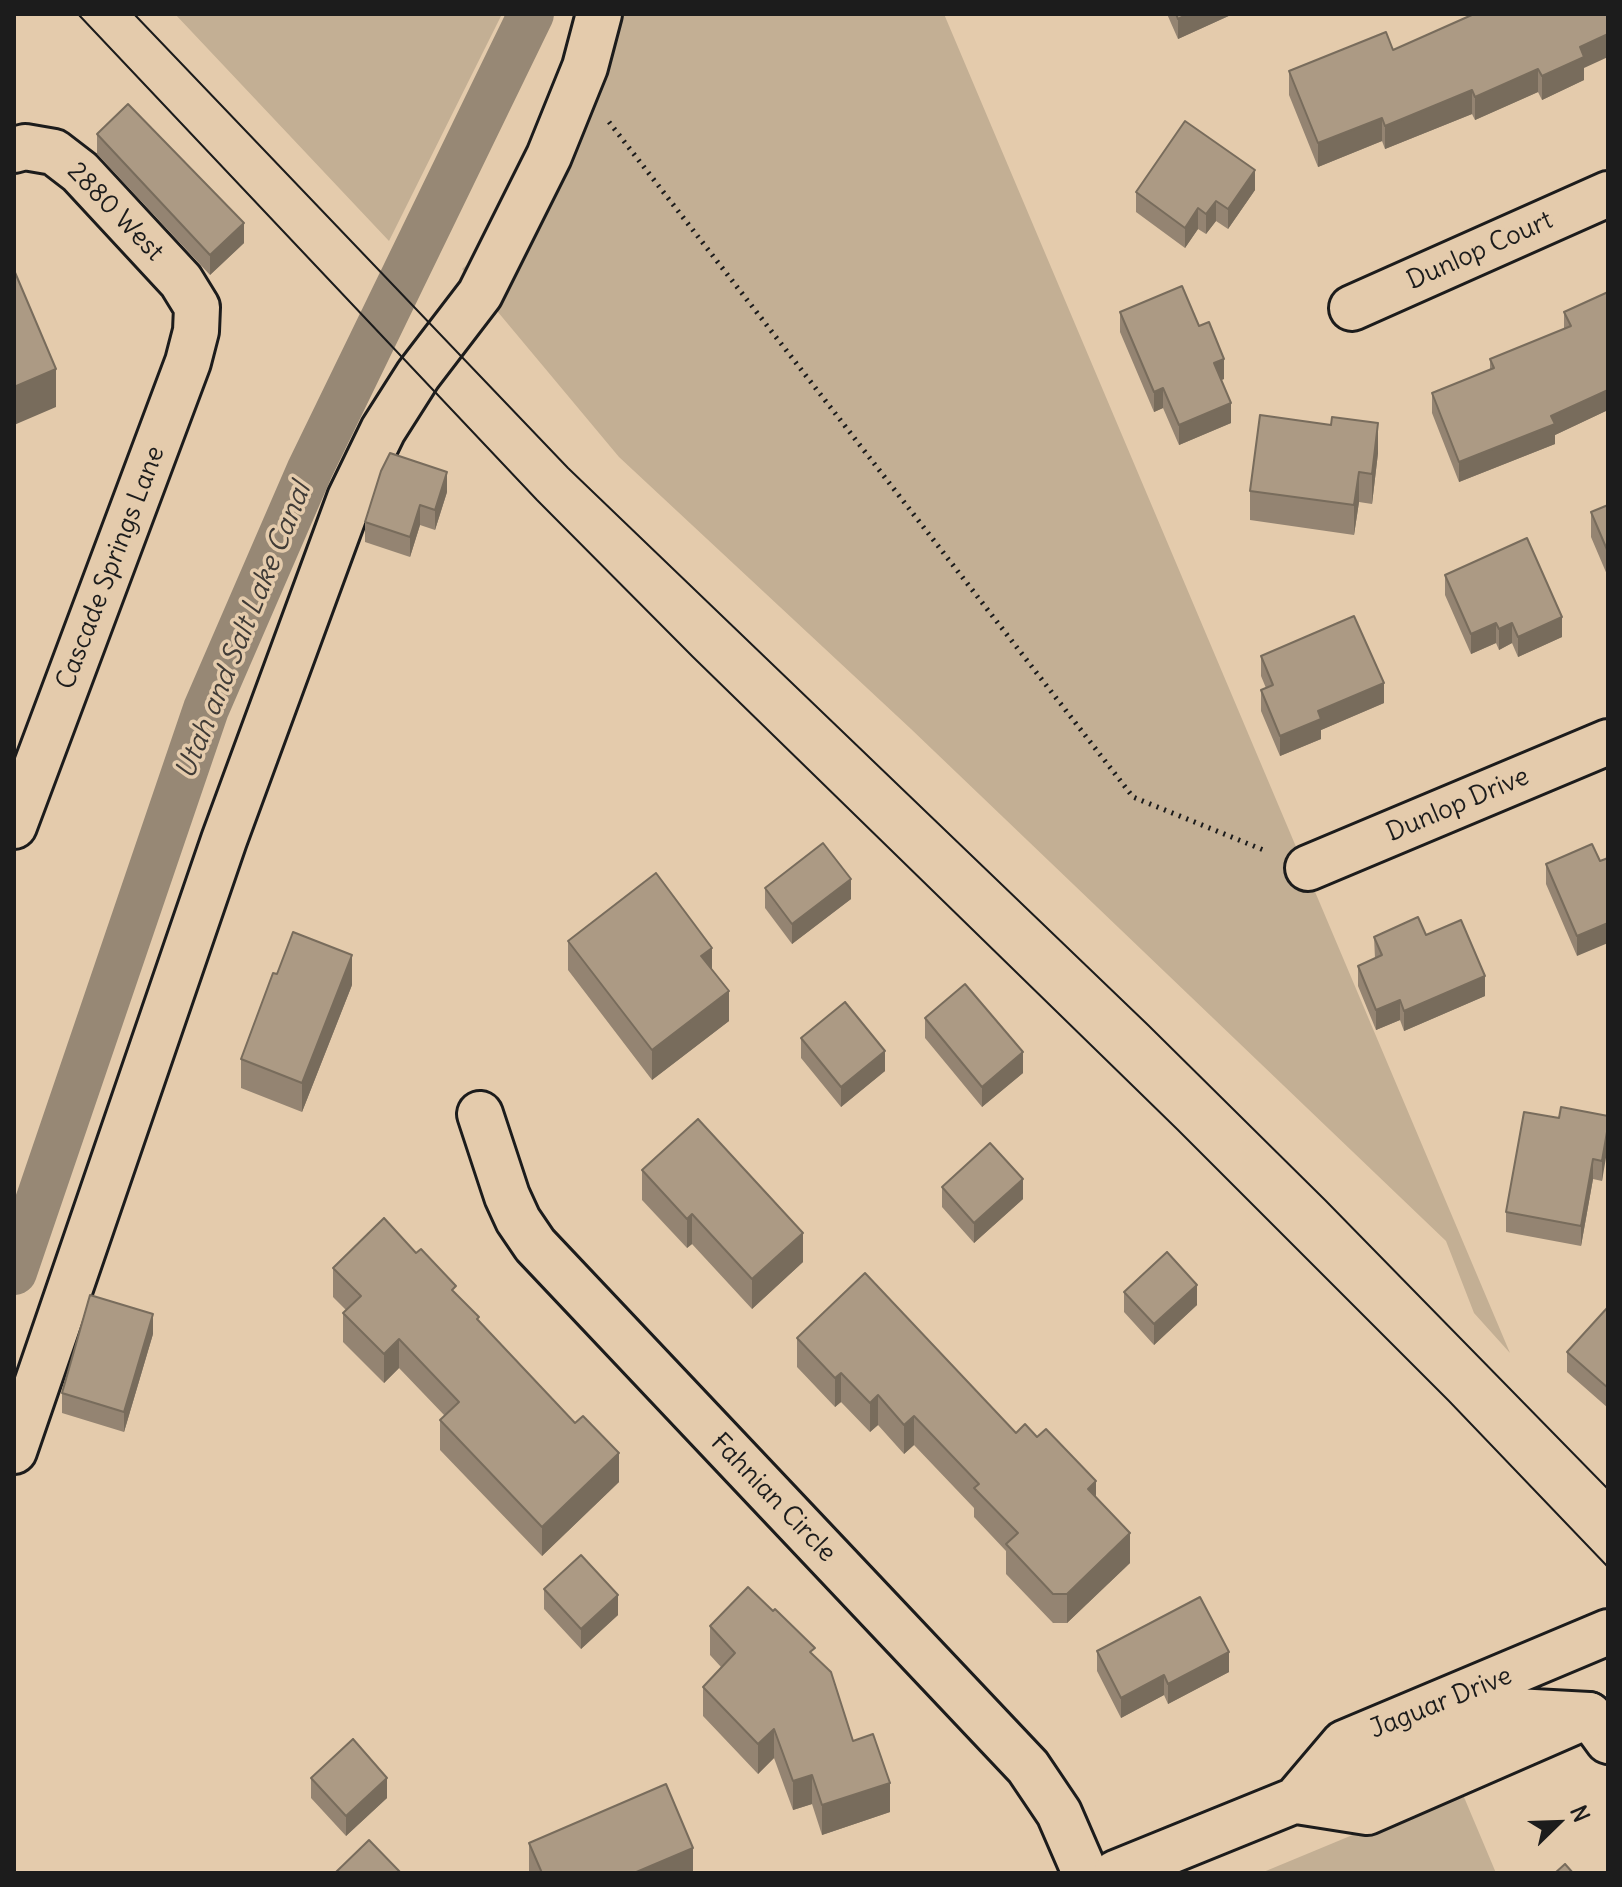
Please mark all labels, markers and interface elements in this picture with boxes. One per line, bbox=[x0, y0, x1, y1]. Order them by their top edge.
street label: 2880 West bbox=[60, 156, 170, 268]
street label: Dunlop Court bbox=[1402, 205, 1558, 297]
street label: Cascade Springs Lane bbox=[50, 442, 172, 694]
water label: Utah and Salt Lake Canal bbox=[169, 478, 319, 784]
street label: Dunlop Drive bbox=[1382, 761, 1534, 849]
street label: Fahnian Circle bbox=[704, 1427, 842, 1569]
street label: Jaguar Drive bbox=[1365, 1660, 1517, 1746]
north arrow bbox=[1518, 1783, 1598, 1863]
text: N bbox=[1564, 1801, 1596, 1826]

